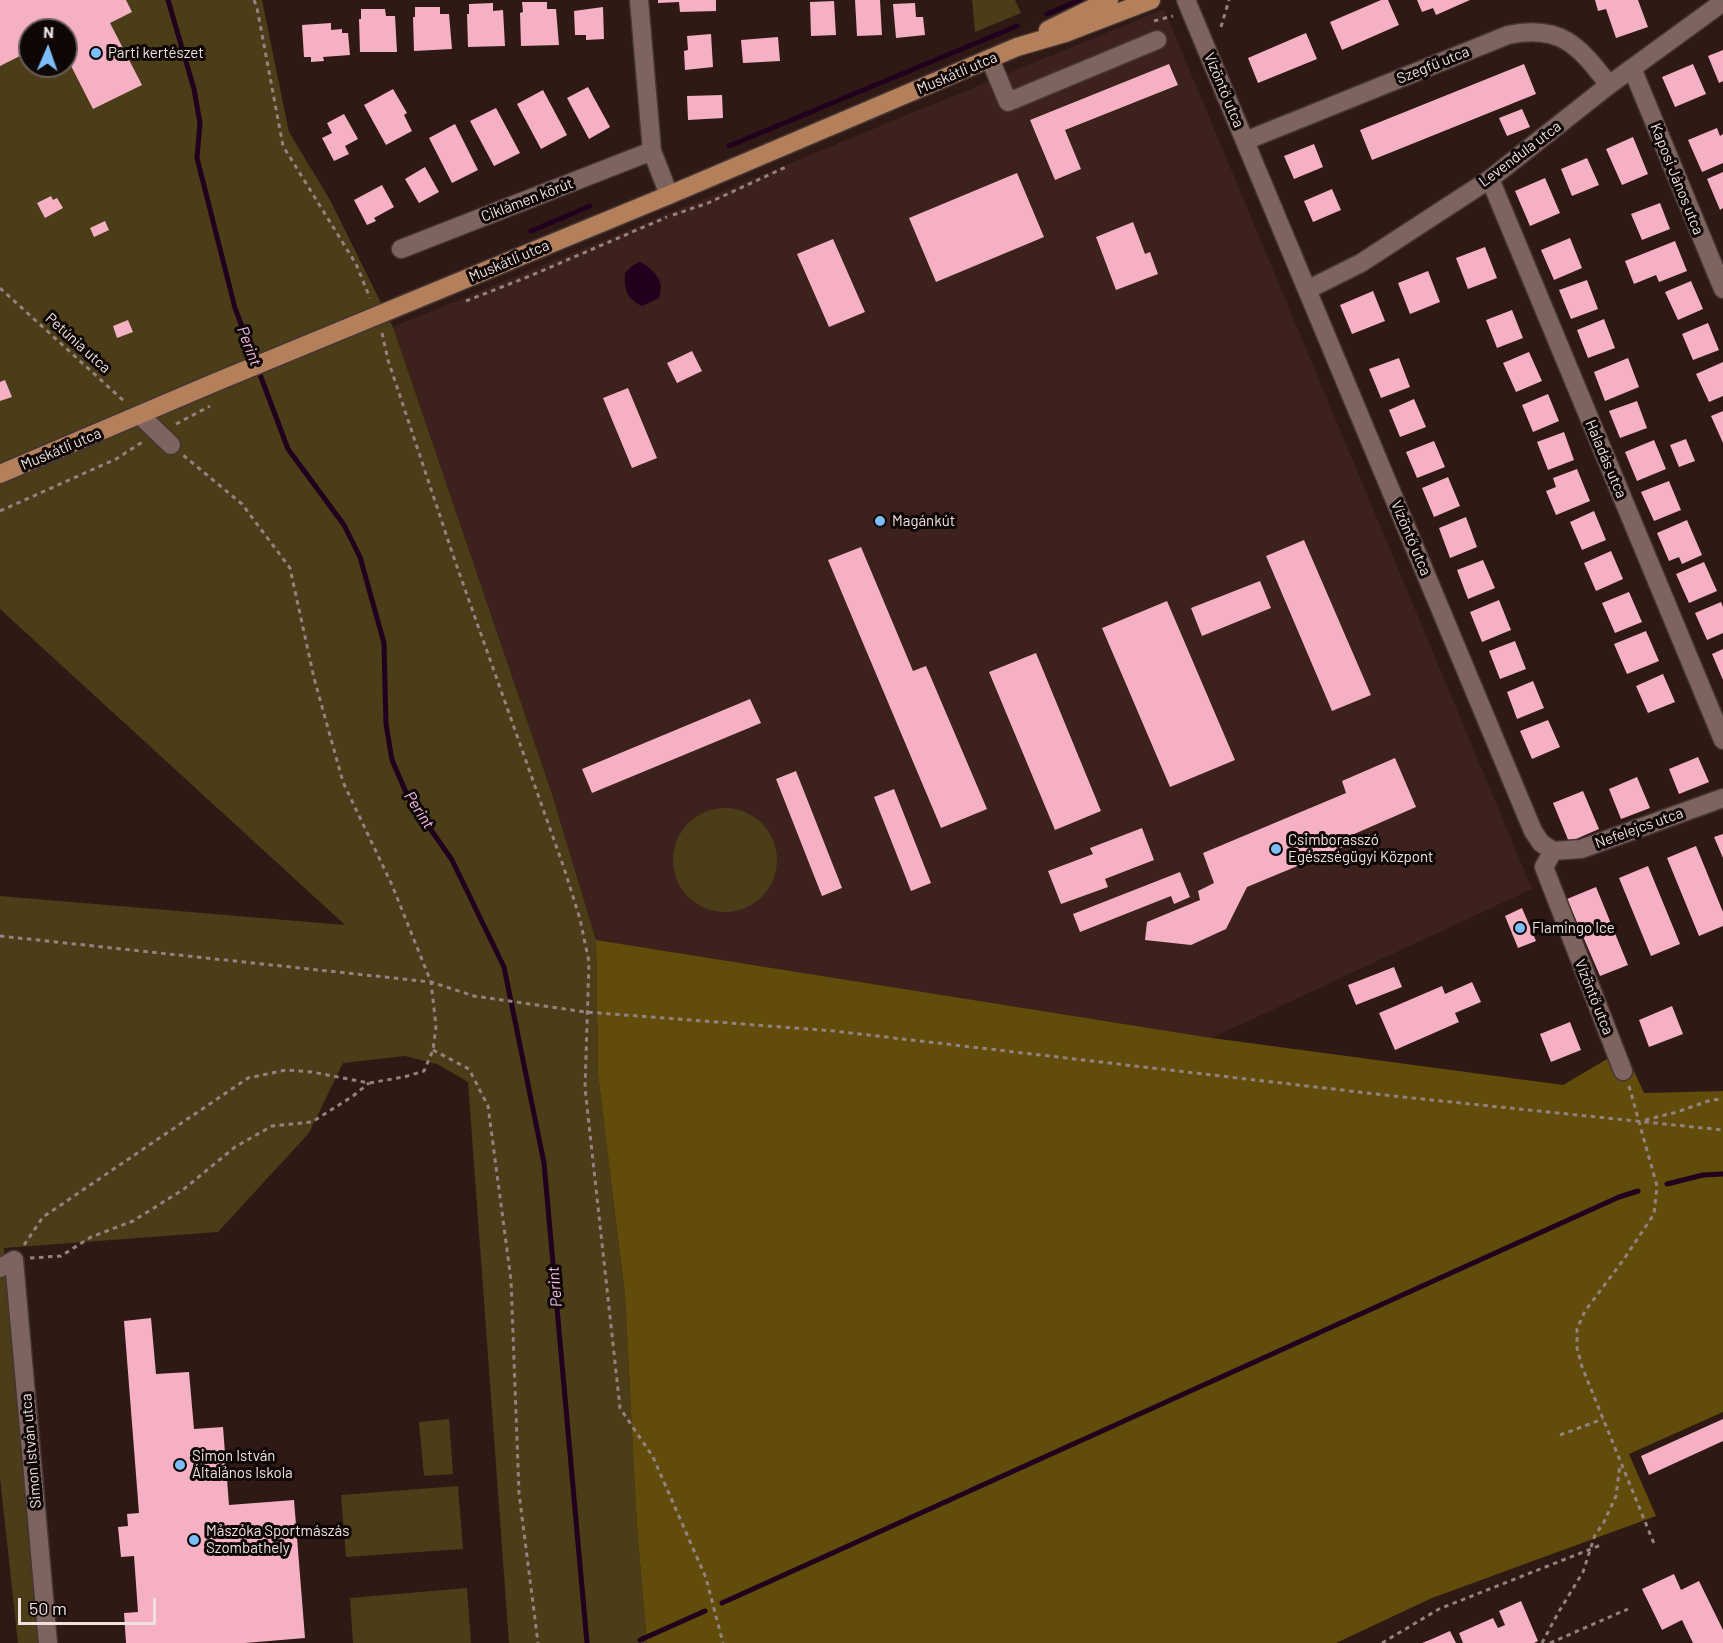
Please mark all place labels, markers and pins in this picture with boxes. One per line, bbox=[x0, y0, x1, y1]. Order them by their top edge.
place label: Parti kertészet bbox=[108, 44, 204, 62]
marker: Parti kertészet bbox=[89, 46, 103, 60]
place label: Magánkút bbox=[892, 512, 955, 530]
marker: Magánkút bbox=[873, 514, 887, 528]
place label: Csimborasszó Egészségügyi Központ bbox=[1288, 831, 1433, 866]
marker: Csimborasszó Egészségügyi Központ bbox=[1269, 842, 1283, 856]
place label: Flamingo Ice bbox=[1532, 919, 1615, 937]
marker: Flamingo Ice bbox=[1513, 921, 1527, 935]
place label: Simon István Általános Iskola bbox=[192, 1447, 293, 1482]
marker: Simon István Általános Iskola bbox=[173, 1458, 187, 1472]
place label: Mászóka Sportmászás Szombathely bbox=[206, 1522, 349, 1557]
marker: Mászóka Sportmászás Szombathely bbox=[187, 1533, 201, 1547]

